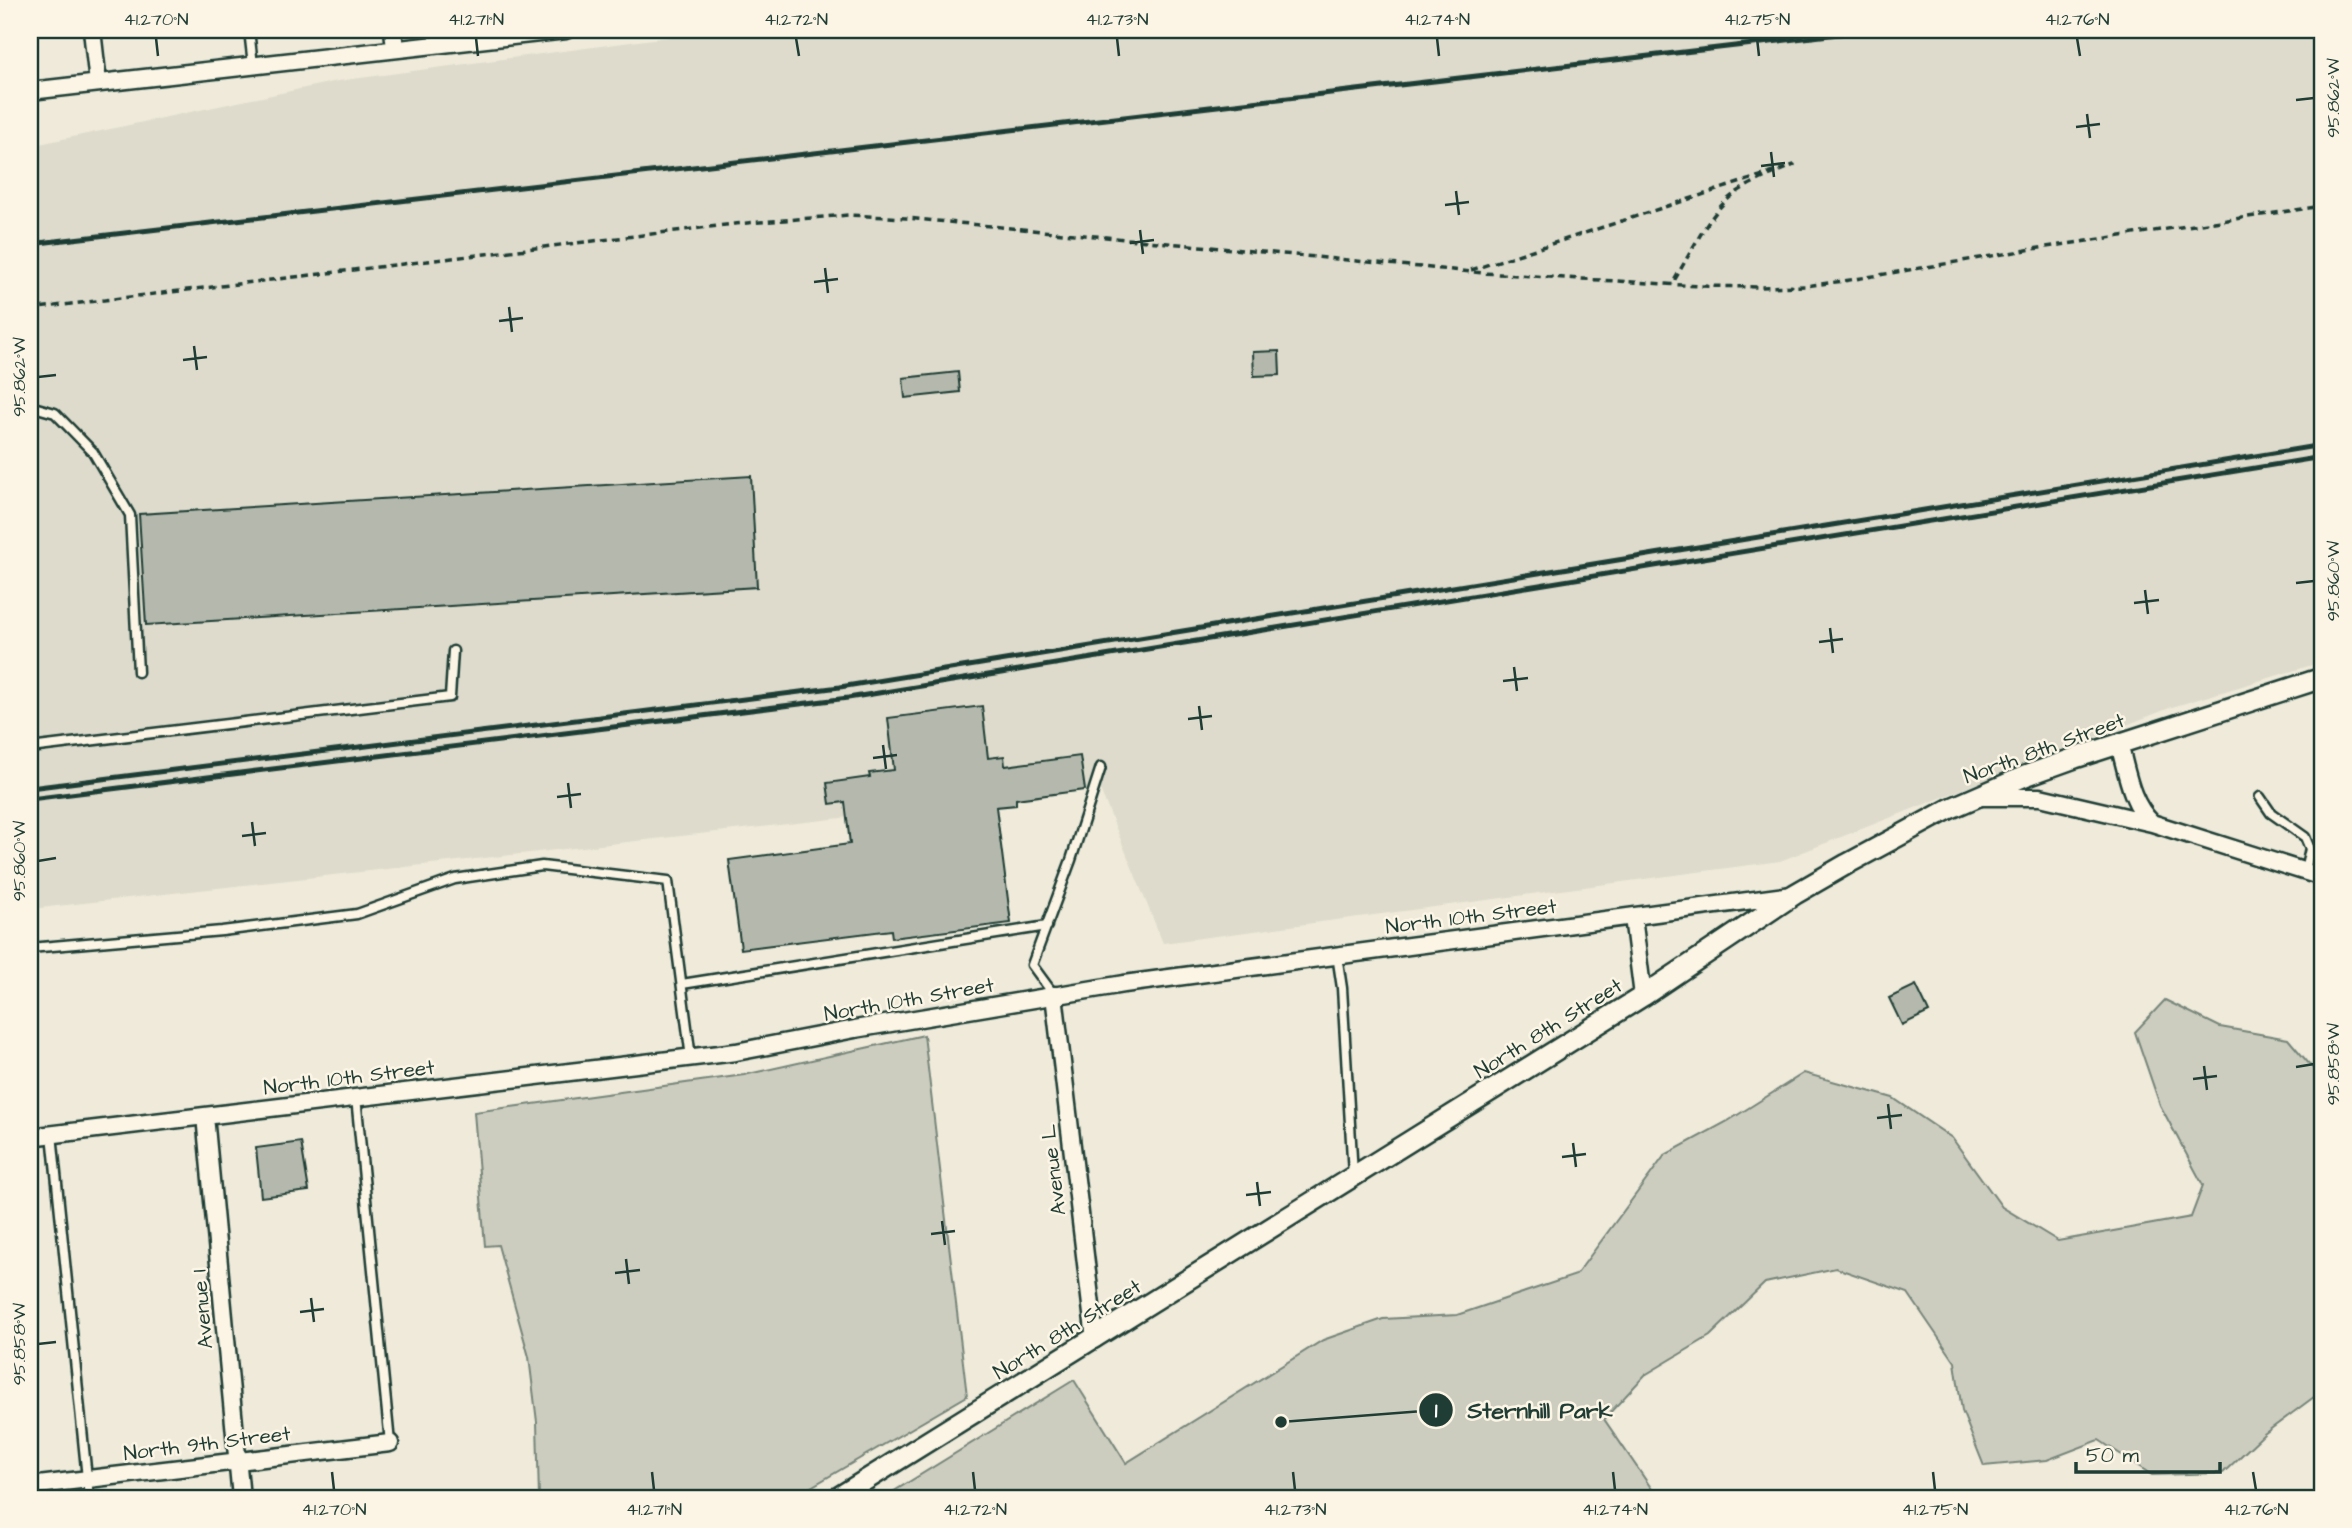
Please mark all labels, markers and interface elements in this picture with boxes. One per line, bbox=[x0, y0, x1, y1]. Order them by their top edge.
text: 41.270°N bbox=[123, 7, 189, 32]
text: 41.271°N bbox=[448, 7, 504, 32]
text: 41.272°N bbox=[764, 7, 828, 32]
text: 41.273°N bbox=[1086, 7, 1148, 32]
text: 41.274°N bbox=[1404, 7, 1470, 32]
text: 41.275°N bbox=[1724, 7, 1790, 32]
text: 41.276°N bbox=[2045, 7, 2110, 32]
text: 95.862°W bbox=[2321, 58, 2346, 138]
text: 95.862°W bbox=[7, 337, 32, 417]
text: 95.860°W bbox=[2321, 541, 2346, 621]
street label: North 8th Street bbox=[1960, 706, 2129, 791]
text: 95.860°W bbox=[7, 821, 32, 901]
street label: North 10th Street bbox=[1384, 892, 1559, 941]
street label: North 10th Street bbox=[822, 970, 997, 1029]
street label: North 8th Street bbox=[1469, 971, 1628, 1086]
text: 95.858°W bbox=[2321, 1023, 2346, 1105]
street label: North 10th Street bbox=[262, 1053, 437, 1102]
street label: Avenue L bbox=[1033, 1122, 1073, 1217]
street label: Avenue I bbox=[185, 1268, 220, 1350]
street label: North 8th Street bbox=[988, 1272, 1147, 1387]
text: 95.858°W bbox=[7, 1303, 32, 1385]
callout: Sternhill Park bbox=[1418, 1388, 1626, 1432]
text: Sternhill Park bbox=[1466, 1395, 1613, 1427]
text: 1 bbox=[1435, 1396, 1438, 1425]
street label: North 9th Street bbox=[122, 1419, 293, 1468]
scale bar bbox=[2076, 1430, 2219, 1474]
text: 50 m bbox=[2086, 1441, 2140, 1470]
text: 41.270°N bbox=[301, 1497, 367, 1522]
text: 41.271°N bbox=[626, 1497, 682, 1522]
text: 41.272°N bbox=[943, 1497, 1007, 1522]
text: 41.273°N bbox=[1264, 1497, 1326, 1522]
text: 41.274°N bbox=[1582, 1497, 1648, 1522]
text: 41.275°N bbox=[1902, 1497, 1968, 1522]
text: 41.276°N bbox=[2224, 1497, 2289, 1522]

